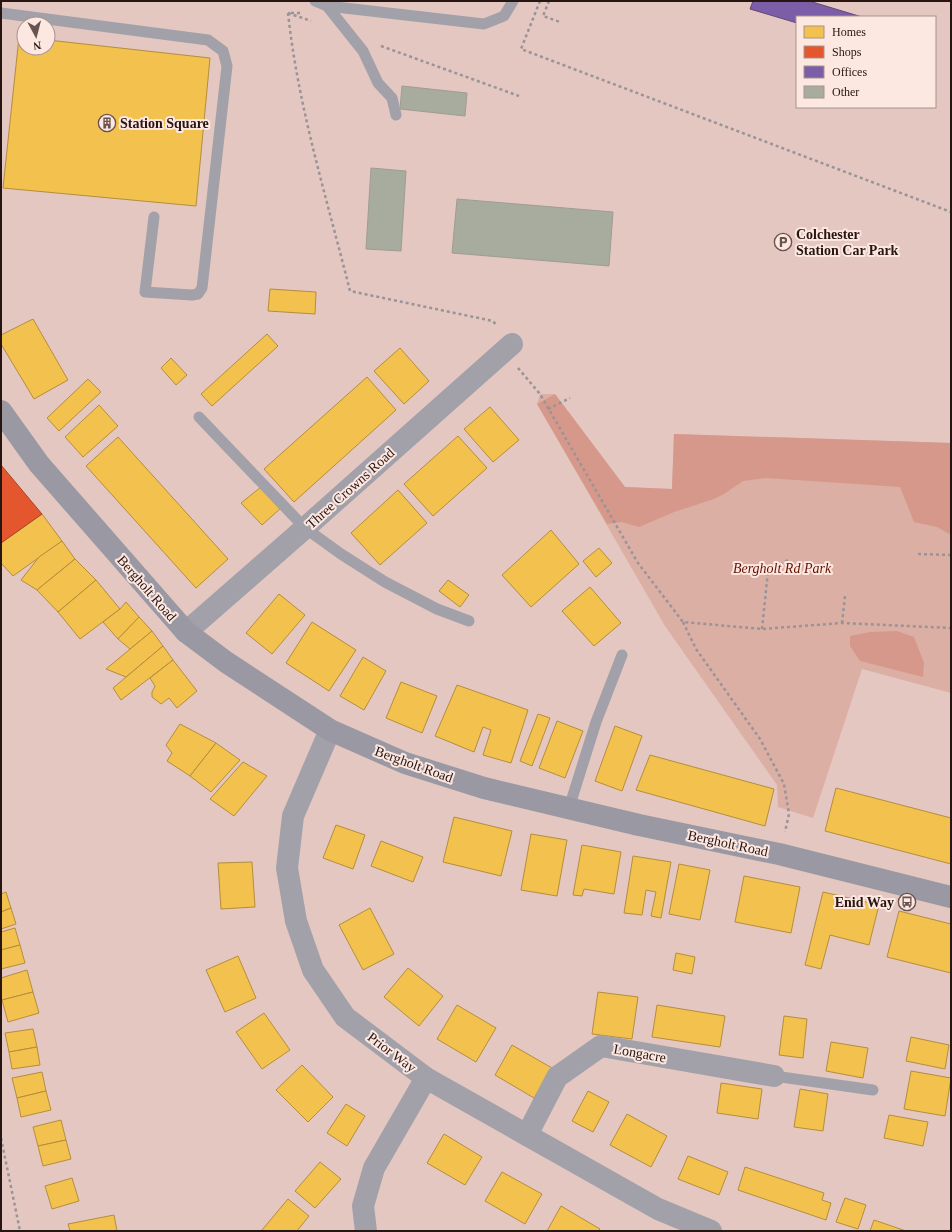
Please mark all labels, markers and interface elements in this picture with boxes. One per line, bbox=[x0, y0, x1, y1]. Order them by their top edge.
north arrow bbox=[16, 16, 56, 56]
legend bbox=[796, 16, 936, 108]
text: Homes bbox=[832, 25, 866, 39]
text: N bbox=[32, 39, 42, 52]
text: Shops bbox=[832, 45, 862, 59]
text: Offices bbox=[832, 65, 867, 79]
text: Other bbox=[832, 85, 859, 99]
building icon: Station Square bbox=[97, 113, 117, 133]
place label: Station Square bbox=[120, 116, 209, 131]
place label: Colchester Station Car Park bbox=[796, 227, 899, 258]
parking icon: Colchester Station Car Park bbox=[773, 232, 793, 252]
street label: Three Crowns Road bbox=[303, 445, 397, 532]
street label: Bergholt Road bbox=[114, 553, 179, 624]
park label: Bergholt Rd Park bbox=[733, 561, 832, 576]
street label: Bergholt Road bbox=[373, 743, 455, 786]
street label: Bergholt Road bbox=[686, 828, 769, 859]
bus stop icon: Enid Way bbox=[897, 892, 917, 912]
place label: Enid Way bbox=[835, 895, 894, 910]
street label: Prior Way bbox=[365, 1029, 419, 1075]
street label: Longacre bbox=[613, 1042, 667, 1065]

